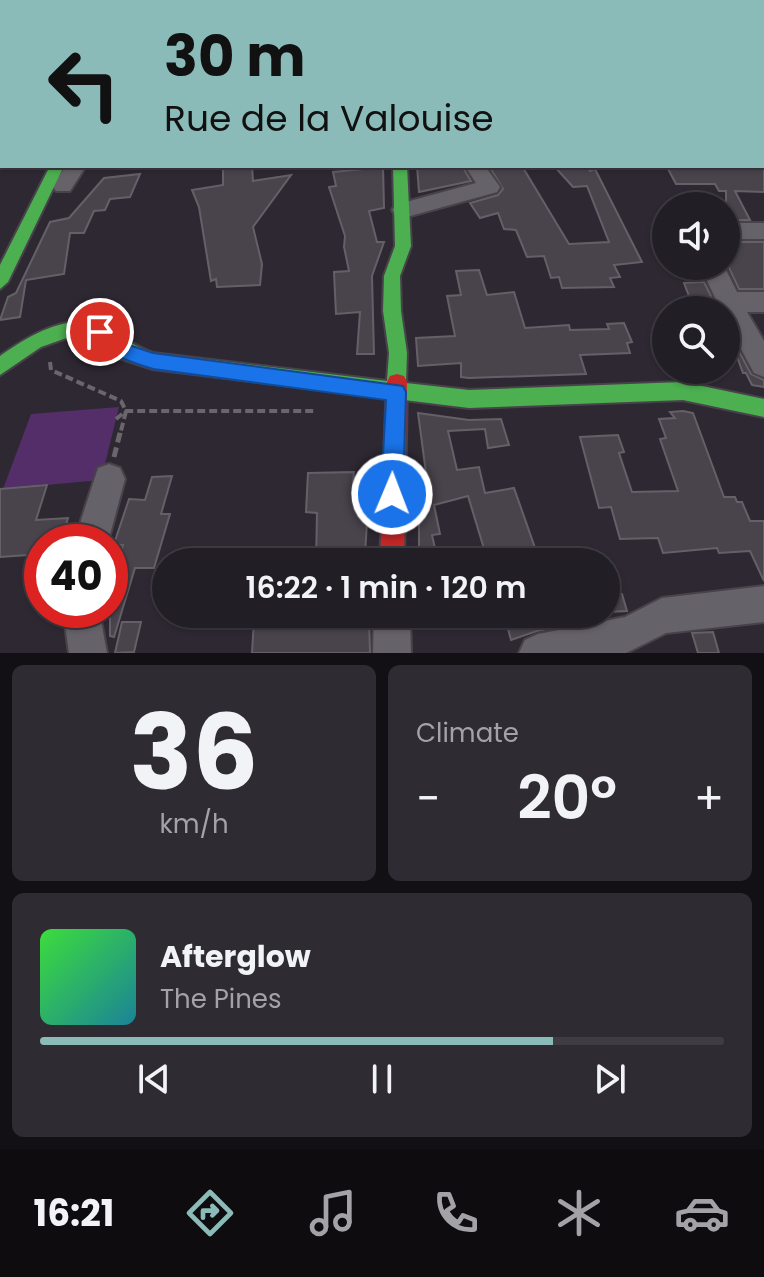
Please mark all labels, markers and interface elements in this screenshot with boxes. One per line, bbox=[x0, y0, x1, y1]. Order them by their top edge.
text: 30 m bbox=[164, 17, 306, 96]
icon: left bbox=[32, 32, 136, 136]
text: Rue de la Valouise bbox=[164, 93, 494, 144]
map controls bbox=[652, 192, 740, 384]
button: sound bbox=[652, 192, 740, 280]
button: search bbox=[652, 296, 740, 384]
pin bbox=[66, 298, 134, 366]
icon: arrive bbox=[78, 310, 122, 354]
position arrow bbox=[350, 452, 434, 536]
speed limit sign: 40 bbox=[24, 524, 128, 628]
text: 16:22 · 1 min · 120 m bbox=[246, 566, 526, 609]
text: 36 bbox=[129, 680, 259, 825]
text: Climate bbox=[416, 715, 519, 751]
text: 20° bbox=[517, 756, 617, 840]
text: − bbox=[416, 768, 440, 829]
text: + bbox=[694, 768, 724, 829]
text: km/h bbox=[159, 806, 229, 842]
text: Afterglow bbox=[160, 935, 311, 978]
text: The Pines bbox=[160, 981, 282, 1017]
icon: previous bbox=[132, 1057, 176, 1101]
icon: pause bbox=[360, 1057, 404, 1101]
icon: next bbox=[588, 1057, 632, 1101]
icon: directions bbox=[182, 1185, 238, 1241]
icon: music bbox=[305, 1185, 361, 1241]
icon: phone bbox=[428, 1185, 484, 1241]
icon: climate bbox=[551, 1185, 607, 1241]
icon: car bbox=[674, 1185, 730, 1241]
text: 16:21 bbox=[34, 1188, 114, 1239]

